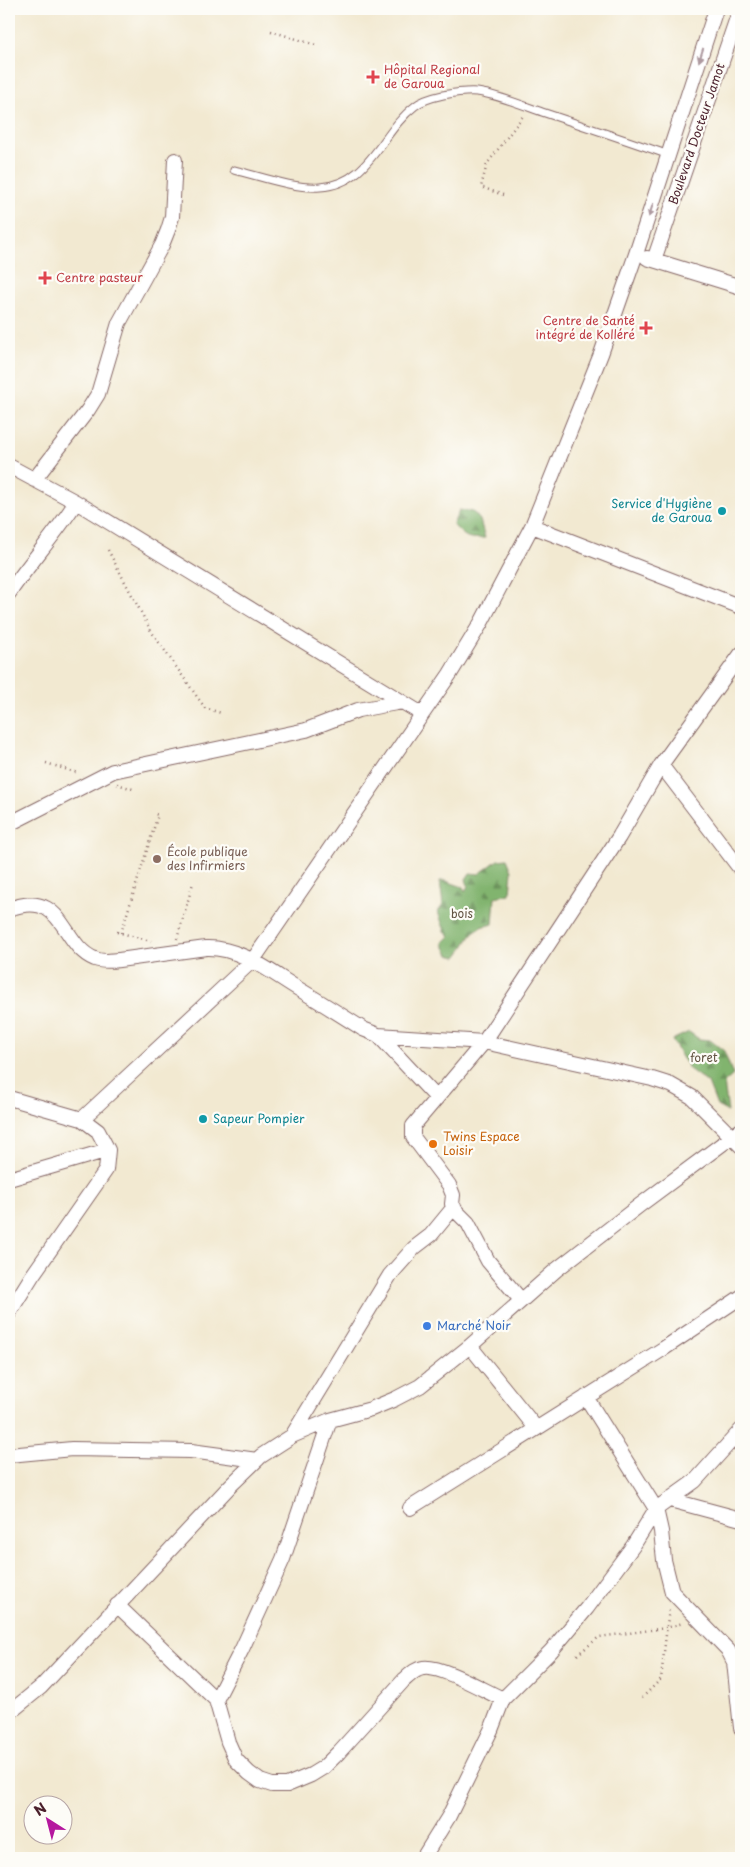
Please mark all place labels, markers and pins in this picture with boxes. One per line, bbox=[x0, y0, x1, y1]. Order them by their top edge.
place label: Hôpital Regional de Garoua bbox=[384, 60, 480, 92]
marker: Hôpital Regional de Garoua bbox=[366, 70, 380, 84]
place label: Centre pasteur bbox=[56, 268, 143, 286]
marker: Centre pasteur bbox=[38, 271, 52, 285]
place label: Centre de Santé intégré de Kolléré bbox=[535, 311, 635, 343]
marker: Centre de Santé intégré de Kolléré bbox=[639, 321, 653, 335]
place label: Service d'Hygiène de Garoua bbox=[611, 494, 713, 526]
marker: Service d'Hygiène de Garoua bbox=[716, 505, 728, 517]
place label: École publique des Infirmiers bbox=[167, 842, 248, 874]
marker: École publique des Infirmiers bbox=[151, 853, 163, 865]
place label: Sapeur Pompier bbox=[213, 1109, 305, 1127]
marker: Sapeur Pompier bbox=[197, 1113, 209, 1125]
place label: Twins Espace Loisir bbox=[443, 1127, 520, 1159]
marker: Twins Espace Loisir bbox=[427, 1138, 439, 1150]
place label: Marché Noir bbox=[437, 1316, 511, 1334]
marker: Marché Noir bbox=[421, 1320, 433, 1332]

